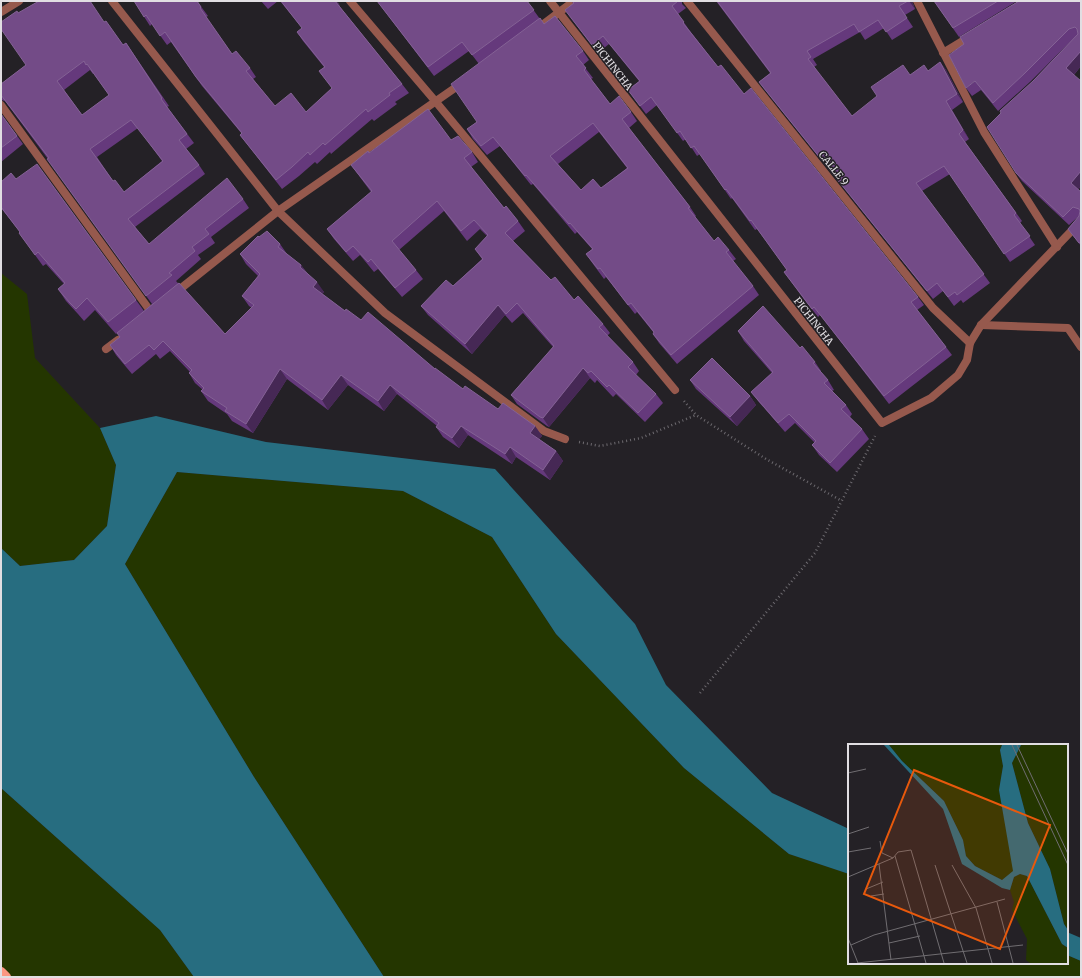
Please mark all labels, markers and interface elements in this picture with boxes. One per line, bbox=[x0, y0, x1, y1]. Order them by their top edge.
street label: PICHINCHA bbox=[590, 40, 636, 94]
street label: CALLE 9 bbox=[816, 148, 851, 188]
street label: PICHINCHA bbox=[791, 295, 837, 349]
inset map bbox=[848, 744, 1068, 964]

